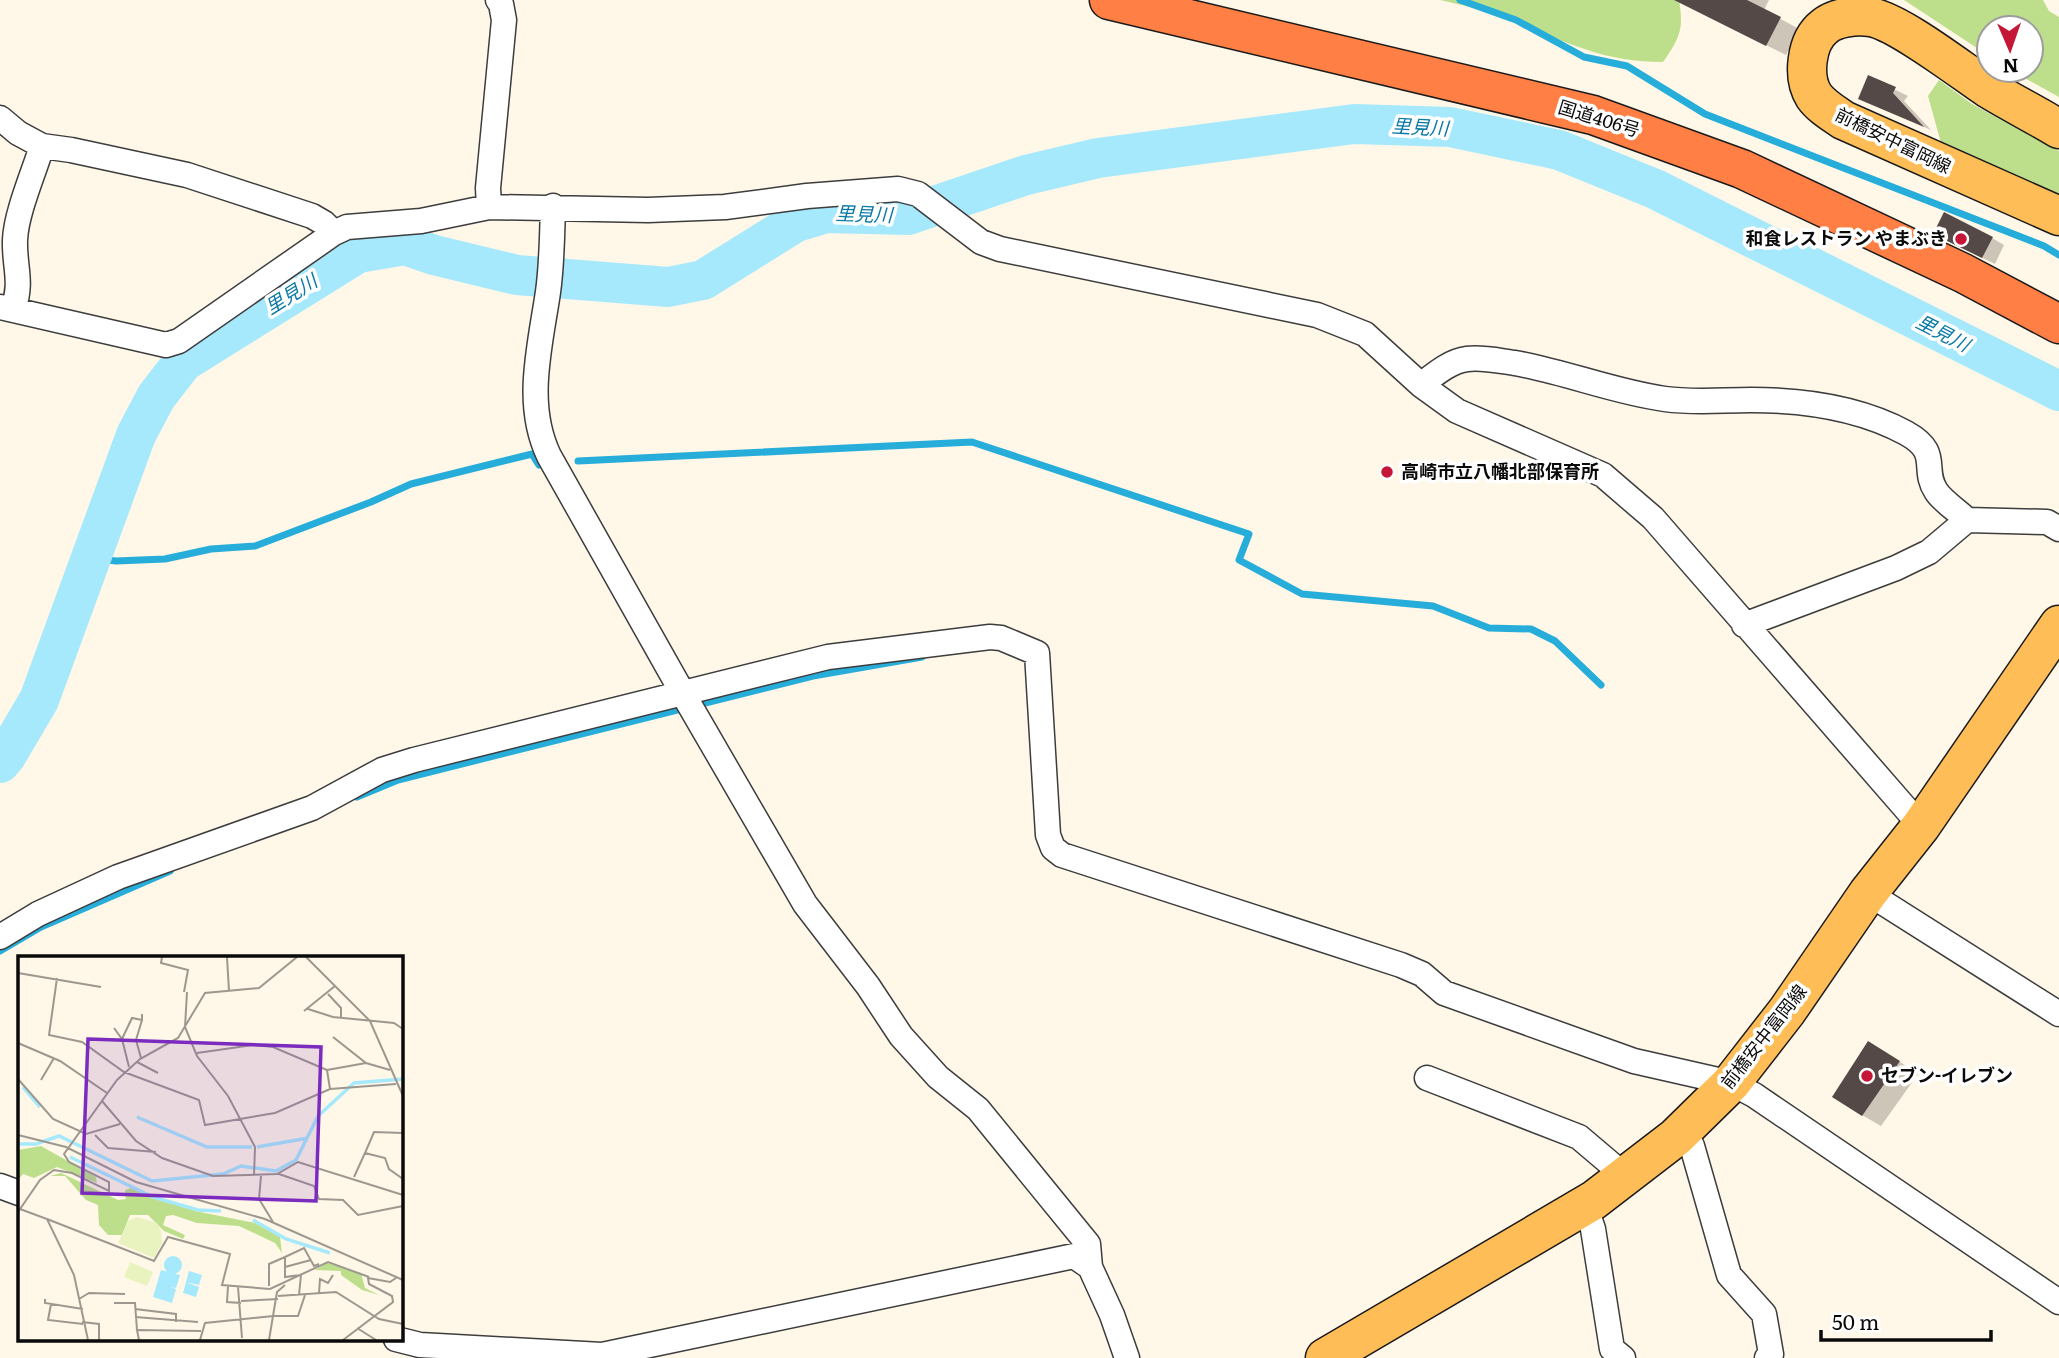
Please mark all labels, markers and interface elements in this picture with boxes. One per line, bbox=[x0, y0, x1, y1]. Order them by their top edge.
north arrow bbox=[1975, 14, 2045, 84]
text: N bbox=[2002, 53, 2019, 81]
street label: 国道406号 bbox=[1555, 92, 1644, 143]
street label: 前橋安中富岡線 bbox=[1831, 100, 1956, 179]
water label: 里見川 bbox=[1391, 111, 1451, 142]
water label: 里見川 bbox=[835, 198, 895, 228]
place label: 和食レストラン やまぶき bbox=[1745, 224, 1947, 251]
marker: 和食レストラン やまぶき bbox=[1953, 231, 1969, 247]
water label: 里見川 bbox=[259, 265, 324, 320]
water label: 里見川 bbox=[1912, 307, 1977, 358]
place label: 高崎市立八幡北部保育所 bbox=[1401, 457, 1599, 484]
marker: 高崎市立八幡北部保育所 bbox=[1379, 464, 1395, 480]
inset map bbox=[18, 956, 402, 1340]
street label: 前橋安中富岡線 bbox=[1713, 978, 1812, 1094]
place label: セブン-イレブン bbox=[1881, 1061, 2013, 1088]
marker: セブン-イレブン bbox=[1859, 1068, 1875, 1084]
scale bar bbox=[1821, 1298, 1991, 1342]
text: 50 m bbox=[1832, 1305, 1879, 1336]

